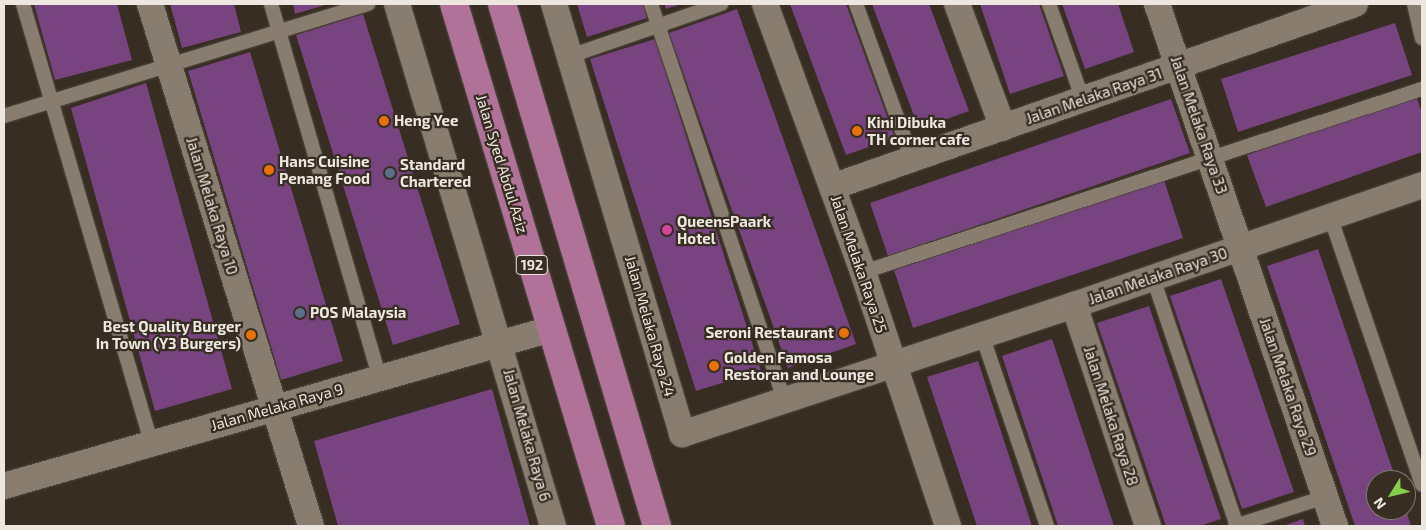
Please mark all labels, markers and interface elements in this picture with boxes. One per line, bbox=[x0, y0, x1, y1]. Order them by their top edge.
street label: Jalan Melaka Raya 33 bbox=[1167, 54, 1231, 196]
street label: Jalan Melaka Raya 31 bbox=[1024, 64, 1164, 128]
street label: Jalan Syed Abdul Aziz bbox=[472, 92, 532, 236]
place label: Heng Yee bbox=[394, 112, 459, 130]
place label: Kini Dibuka TH corner cafe bbox=[867, 113, 970, 148]
marker: Heng Yee bbox=[378, 115, 390, 127]
marker: Kini Dibuka TH corner cafe bbox=[851, 125, 863, 137]
street label: Jalan Melaka Raya 10 bbox=[182, 135, 242, 277]
place label: Hans Cuisine Penang Food bbox=[279, 152, 370, 187]
place label: Standard Chartered bbox=[400, 155, 471, 190]
marker: Hans Cuisine Penang Food bbox=[263, 164, 275, 176]
marker: Standard Chartered bbox=[384, 167, 396, 179]
street label: Jalan Melaka Raya 25 bbox=[827, 193, 891, 335]
place label: QueensPaark Hotel bbox=[677, 212, 771, 247]
marker: QueensPaark Hotel bbox=[661, 224, 673, 236]
street label: Jalan Melaka Raya 30 bbox=[1086, 244, 1230, 308]
street label: Jalan Melaka Raya 24 bbox=[621, 253, 679, 399]
road number: 192 bbox=[516, 254, 548, 276]
place label: POS Malaysia bbox=[310, 304, 406, 322]
marker: POS Malaysia bbox=[294, 307, 306, 319]
street label: Jalan Melaka Raya 29 bbox=[1256, 315, 1320, 459]
place label: Best Quality Burger In Town (Y3 Burgers) bbox=[95, 317, 241, 352]
place label: Seroni Restaurant bbox=[706, 324, 834, 342]
marker: Seroni Restaurant bbox=[838, 327, 850, 339]
marker: Best Quality Burger In Town (Y3 Burgers) bbox=[245, 329, 257, 341]
street label: Jalan Melaka Raya 28 bbox=[1080, 344, 1142, 488]
place label: Golden Famosa Restoran and Lounge bbox=[724, 348, 874, 383]
marker: Golden Famosa Restoran and Lounge bbox=[708, 360, 720, 372]
street label: Jalan Melaka Raya 6 bbox=[500, 367, 554, 503]
street label: Jalan Melaka Raya 9 bbox=[209, 380, 345, 434]
north arrow bbox=[1366, 470, 1416, 520]
text: N bbox=[1369, 494, 1389, 513]

